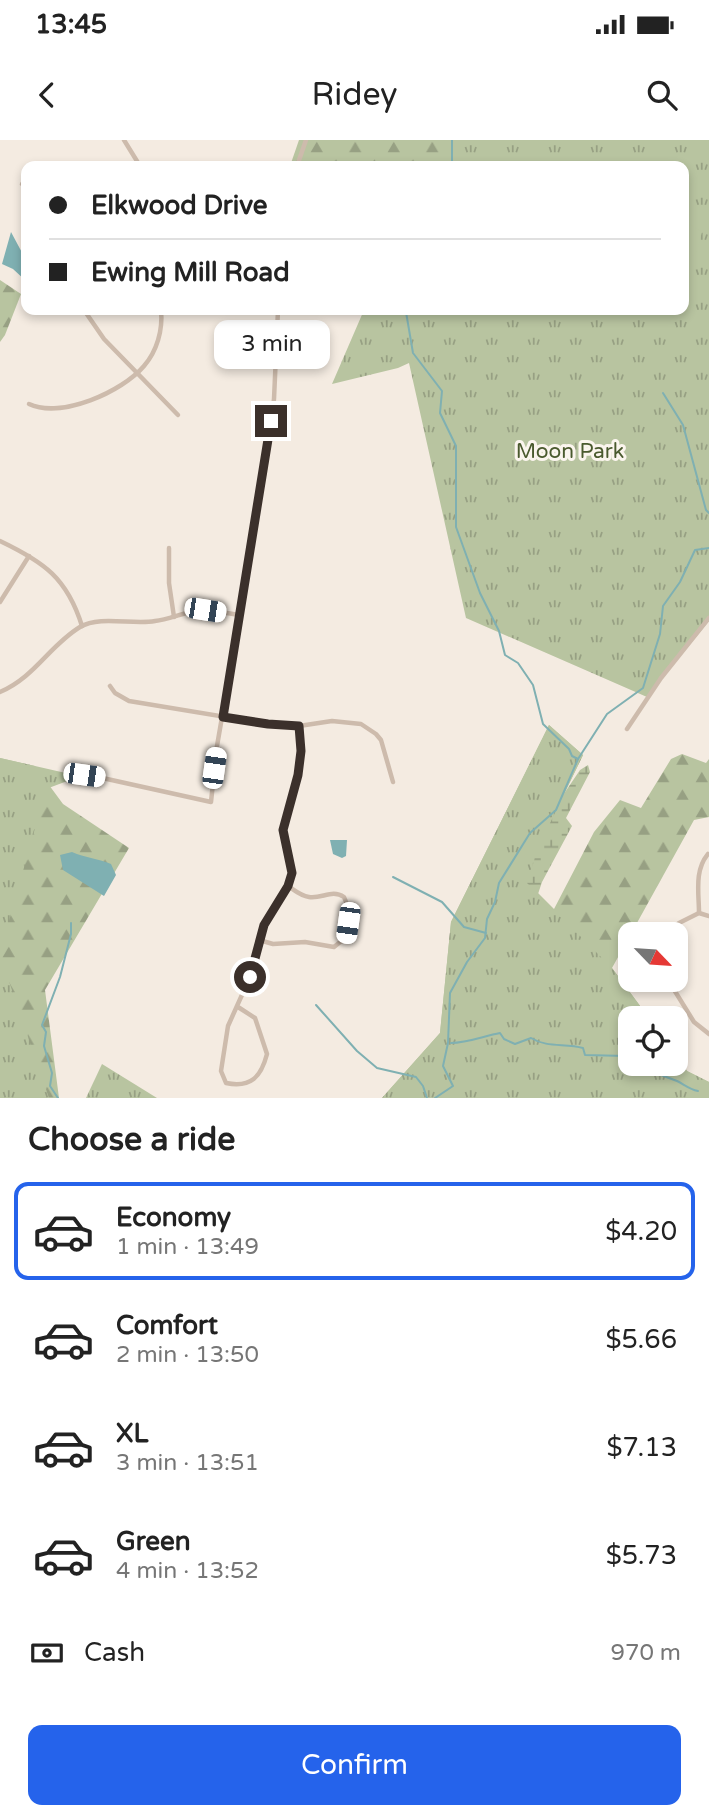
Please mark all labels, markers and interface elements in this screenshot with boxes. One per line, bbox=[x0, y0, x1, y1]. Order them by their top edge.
text: 13:45 bbox=[35, 9, 107, 40]
icon: back bbox=[28, 76, 66, 114]
text: Ridey bbox=[311, 76, 398, 114]
icon: search bbox=[643, 76, 681, 114]
text: Elkwood Drive bbox=[91, 190, 267, 221]
text: Ewing Mill Road bbox=[91, 257, 290, 288]
callout: 3 min bbox=[213, 320, 329, 369]
text: 3 min bbox=[241, 330, 303, 358]
route end bbox=[255, 405, 287, 437]
park label: Moon Park bbox=[516, 439, 624, 464]
car bbox=[183, 596, 228, 624]
car bbox=[201, 746, 228, 790]
car bbox=[62, 762, 107, 788]
car bbox=[335, 901, 362, 945]
north arrow bbox=[618, 922, 688, 992]
map controls bbox=[618, 922, 688, 1076]
route start bbox=[234, 961, 266, 993]
button: locate bbox=[618, 1006, 688, 1076]
text: Choose a ride bbox=[28, 1121, 235, 1159]
icon: car bbox=[32, 1200, 95, 1263]
text: Economy bbox=[116, 1202, 231, 1233]
text: $4.20 bbox=[605, 1216, 677, 1247]
text: 1 min · 13:49 bbox=[116, 1233, 259, 1261]
icon: car bbox=[32, 1308, 95, 1371]
text: Comfort bbox=[116, 1310, 218, 1341]
text: $5.66 bbox=[605, 1324, 677, 1355]
text: 2 min · 13:50 bbox=[116, 1341, 259, 1369]
icon: car bbox=[32, 1416, 95, 1479]
text: XL bbox=[116, 1418, 148, 1449]
text: $7.13 bbox=[607, 1432, 677, 1463]
text: 3 min · 13:51 bbox=[116, 1449, 259, 1477]
icon: car bbox=[32, 1524, 95, 1587]
text: Green bbox=[116, 1526, 191, 1557]
text: $5.73 bbox=[606, 1540, 677, 1571]
text: 4 min · 13:52 bbox=[116, 1557, 259, 1585]
icon: cash bbox=[28, 1634, 66, 1672]
text: Cash bbox=[84, 1637, 145, 1668]
text: 970 m bbox=[611, 1639, 681, 1667]
button: Confirm bbox=[28, 1725, 681, 1805]

